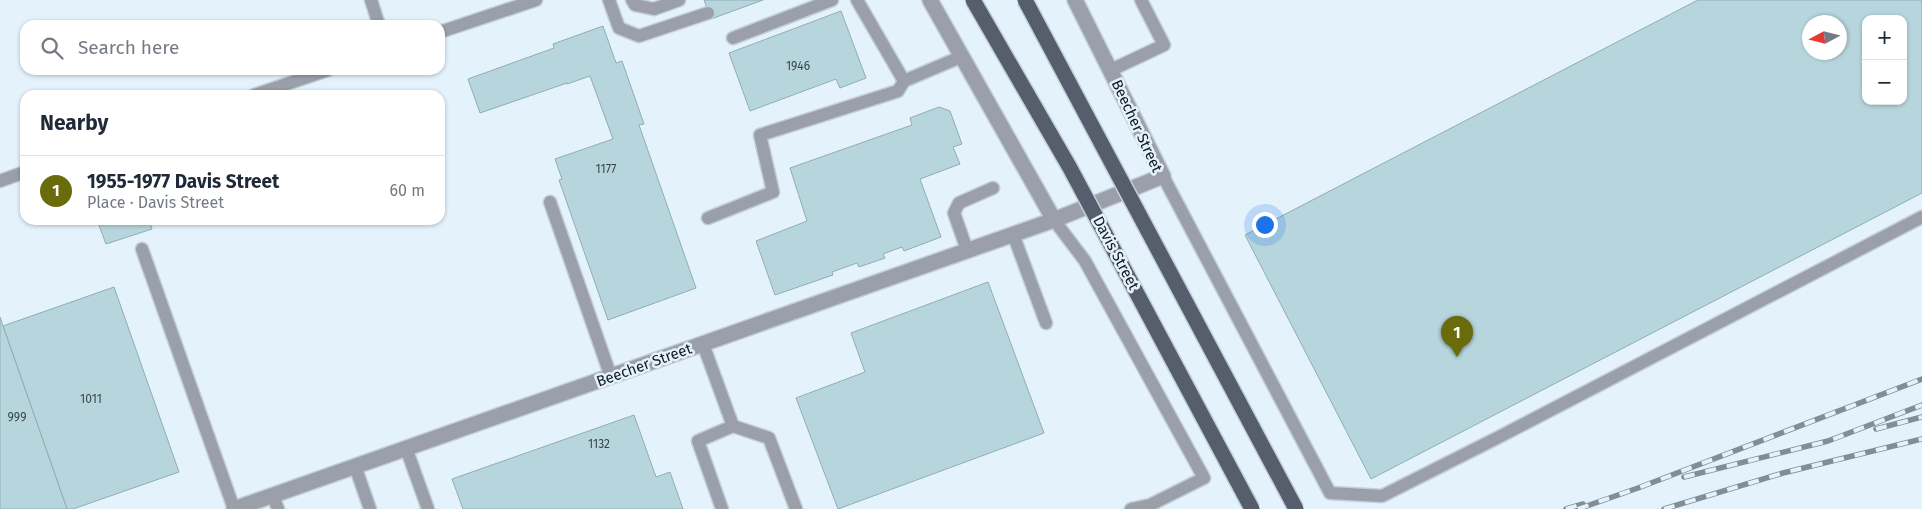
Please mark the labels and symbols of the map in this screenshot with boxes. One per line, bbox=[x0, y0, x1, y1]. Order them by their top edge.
north arrow bbox=[1802, 15, 1847, 60]
house number: 1946 bbox=[786, 59, 810, 73]
street label: Beecher Street bbox=[1108, 77, 1167, 176]
house number: 1177 bbox=[596, 162, 616, 176]
your location bbox=[1252, 212, 1278, 238]
street label: Davis Street bbox=[1089, 213, 1143, 293]
pin: 1 bbox=[1441, 316, 1473, 357]
street label: Beecher Street bbox=[594, 339, 695, 391]
house number: 1011 bbox=[80, 392, 102, 406]
house number: 999 bbox=[8, 410, 26, 424]
house number: 1132 bbox=[588, 437, 610, 451]

